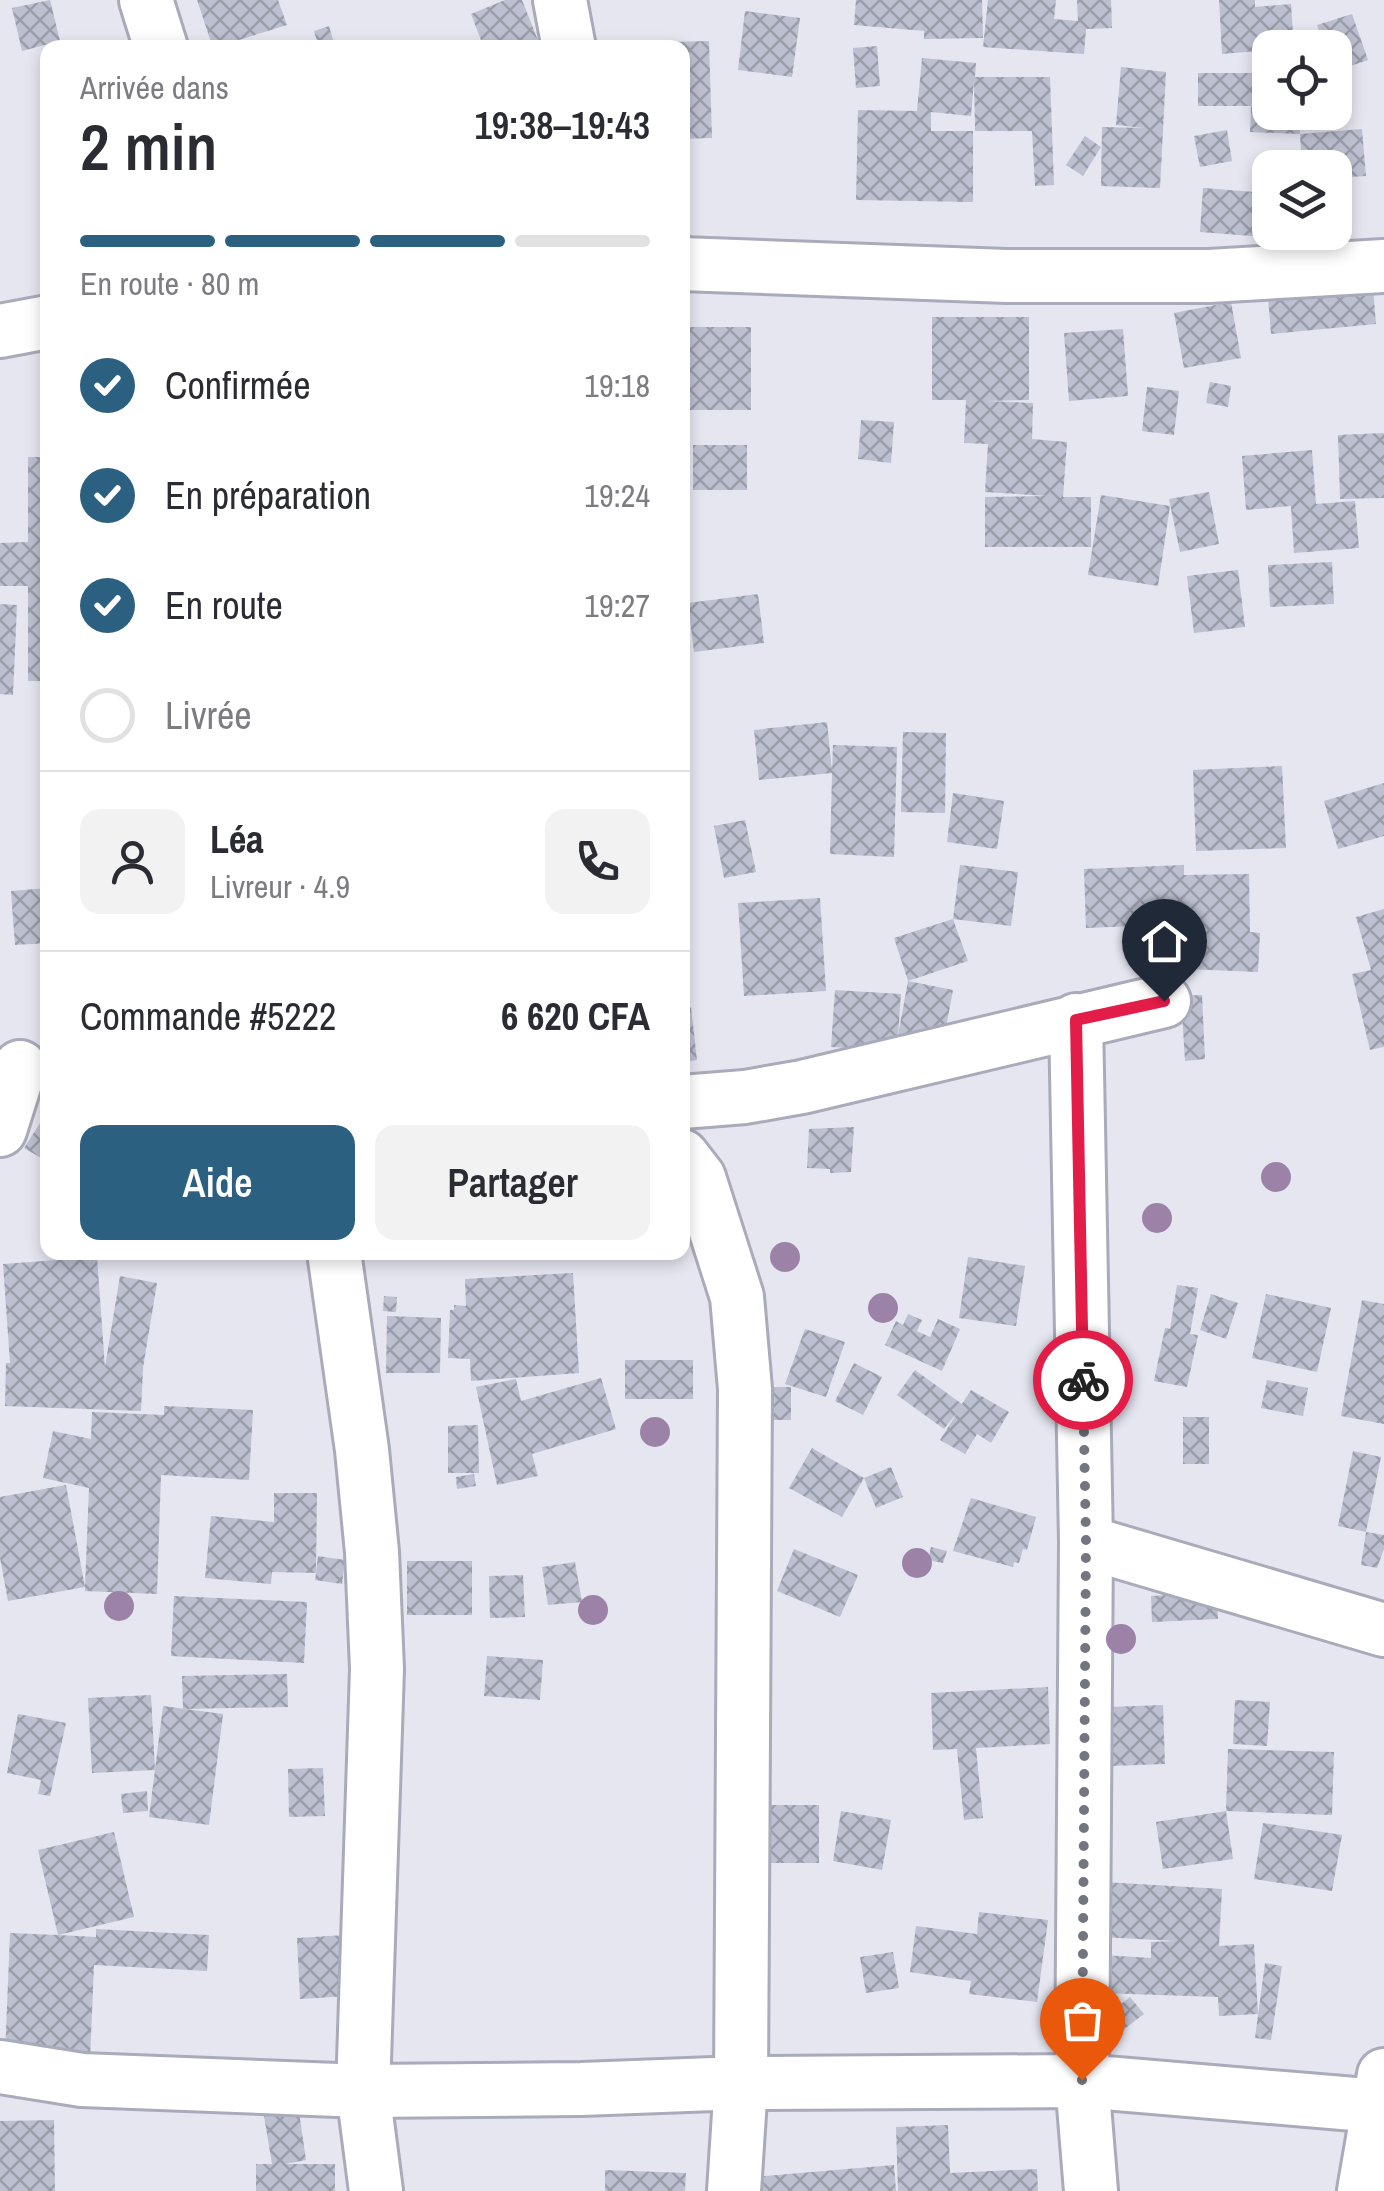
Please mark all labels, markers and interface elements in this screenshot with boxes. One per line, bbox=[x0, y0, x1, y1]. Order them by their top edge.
map controls bbox=[1252, 30, 1352, 250]
button: locate bbox=[1252, 30, 1352, 130]
text: Arrivée dans bbox=[80, 66, 229, 109]
text: 19:38–19:43 bbox=[474, 100, 650, 151]
text: 2 min bbox=[80, 103, 217, 190]
button: layers bbox=[1252, 150, 1352, 250]
text: En route · 80 m bbox=[80, 262, 259, 305]
icon: check bbox=[80, 358, 135, 413]
text: Confirmée bbox=[165, 360, 310, 411]
text: 19:18 bbox=[584, 364, 650, 407]
icon: check bbox=[80, 468, 135, 523]
text: En préparation bbox=[165, 470, 371, 521]
text: 19:24 bbox=[584, 474, 650, 517]
icon: check bbox=[80, 578, 135, 633]
text: En route bbox=[165, 580, 283, 631]
text: 19:27 bbox=[584, 584, 650, 627]
text: Livrée bbox=[165, 690, 252, 741]
button: person bbox=[80, 809, 185, 914]
button: phone bbox=[545, 809, 650, 914]
text: Léa bbox=[210, 814, 264, 865]
text: Livreur · 4.9 bbox=[210, 865, 350, 908]
pin bbox=[1122, 899, 1207, 1002]
icon: home bbox=[1137, 914, 1192, 969]
text: Commande #5222 bbox=[80, 991, 336, 1042]
text: 6 620 CFA bbox=[501, 991, 650, 1042]
button: Aide bbox=[80, 1125, 355, 1240]
button: Partager bbox=[375, 1125, 650, 1240]
courier bbox=[1033, 1330, 1133, 1430]
icon: bike bbox=[1056, 1353, 1111, 1408]
pin bbox=[1040, 1978, 1125, 2081]
icon: bag bbox=[1055, 1993, 1110, 2048]

